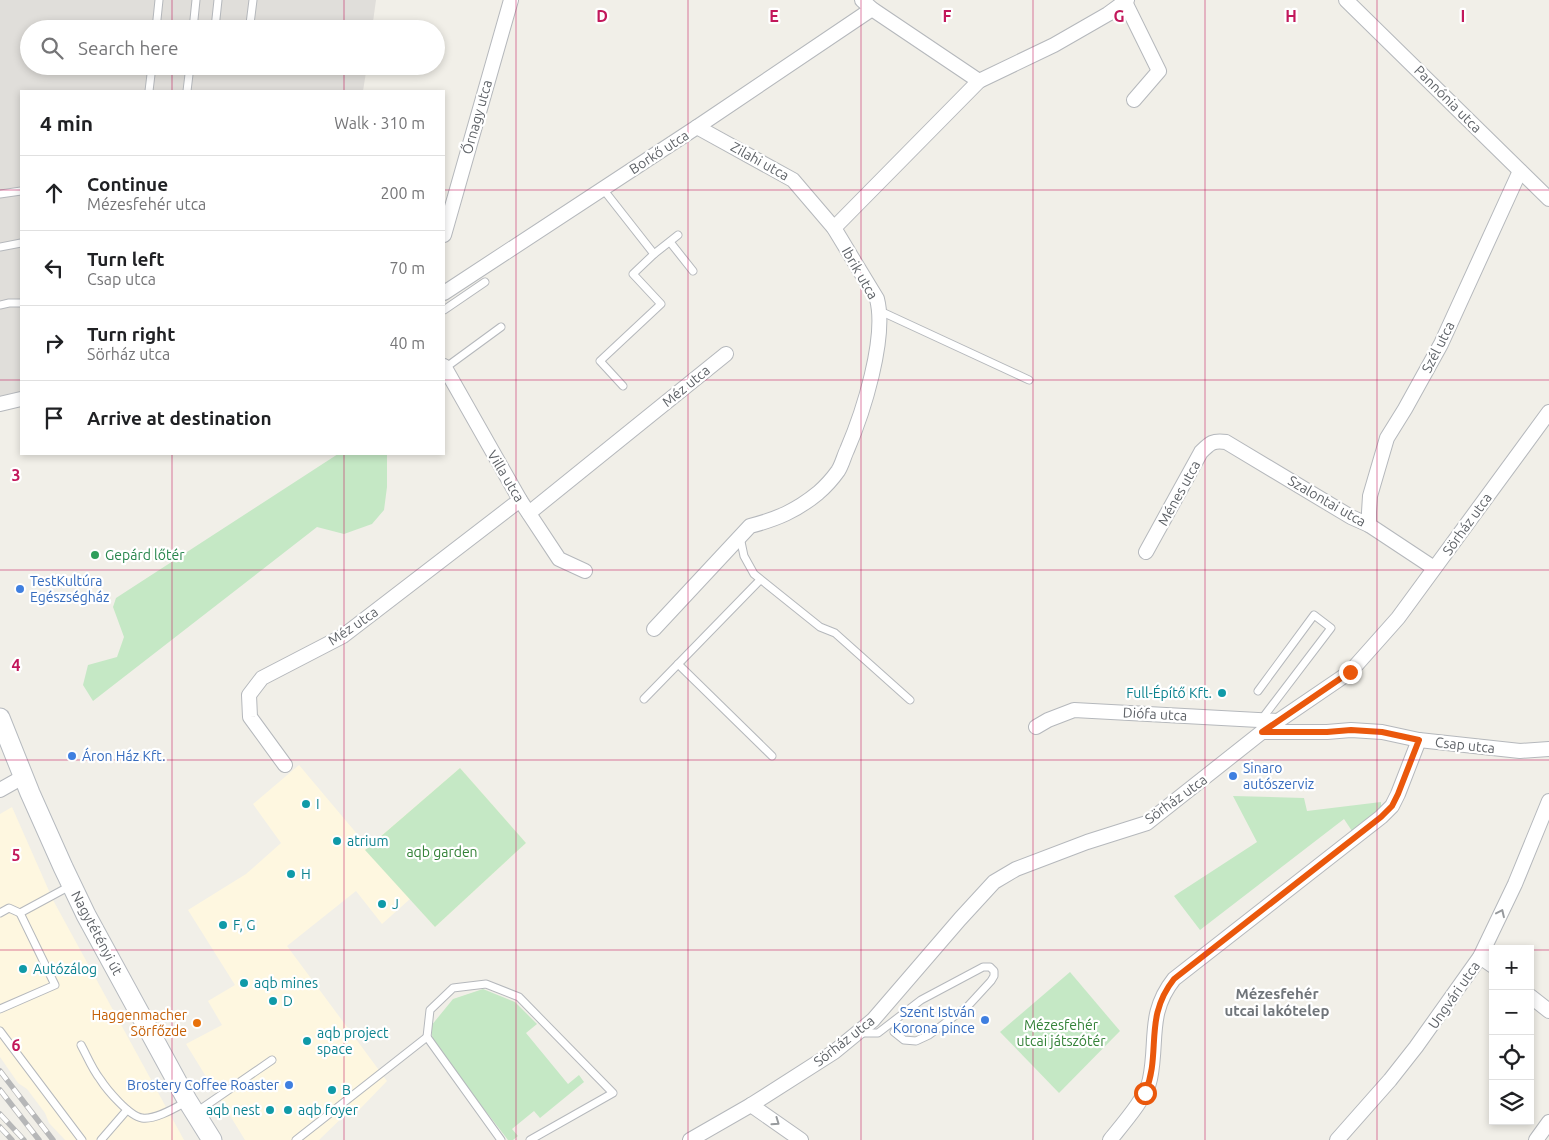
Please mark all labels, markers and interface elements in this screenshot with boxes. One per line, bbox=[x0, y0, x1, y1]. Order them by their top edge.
text: D bbox=[596, 7, 608, 25]
text: E bbox=[769, 7, 779, 25]
text: F bbox=[943, 7, 952, 25]
text: G bbox=[1113, 7, 1125, 25]
text: H bbox=[1285, 7, 1297, 25]
text: I bbox=[1461, 7, 1465, 25]
search box bbox=[20, 20, 445, 75]
icon: search bbox=[38, 34, 66, 62]
text: Search here bbox=[78, 37, 178, 59]
street label: Pannónia utca bbox=[1411, 62, 1485, 136]
street label: Őrnagy utca bbox=[458, 78, 495, 156]
text: 4 min bbox=[40, 111, 93, 135]
text: Walk · 310 m bbox=[334, 114, 425, 132]
street label: Borkő utca bbox=[626, 127, 692, 177]
street label: Zilahi utca bbox=[728, 138, 792, 184]
text: Continue bbox=[87, 173, 168, 195]
icon: ahead bbox=[40, 179, 68, 207]
text: 200 m bbox=[380, 184, 425, 202]
text: Mézesfehér utca bbox=[87, 195, 206, 213]
street label: Ibrik utca bbox=[839, 244, 881, 302]
text: Turn left bbox=[87, 248, 165, 270]
icon: left bbox=[40, 254, 68, 282]
text: 70 m bbox=[389, 259, 425, 277]
text: Csap utca bbox=[87, 270, 156, 288]
street label: Szél utca bbox=[1418, 319, 1458, 375]
text: Turn right bbox=[87, 323, 175, 345]
icon: right bbox=[40, 329, 68, 357]
text: 40 m bbox=[389, 334, 425, 352]
text: Sörház utca bbox=[87, 345, 170, 363]
street label: Méz utca bbox=[659, 362, 713, 410]
icon: arrive bbox=[40, 404, 68, 432]
text: Arrive at destination bbox=[87, 407, 272, 429]
street label: Villa utca bbox=[484, 447, 528, 505]
street label: Ménes utca bbox=[1155, 458, 1203, 528]
text: 3 bbox=[11, 466, 21, 484]
street label: Szalontai utca bbox=[1285, 472, 1369, 530]
street label: Sörház utca bbox=[1439, 490, 1495, 558]
place label: Gepárd lőtér bbox=[105, 547, 185, 563]
marker: Gepárd lőtér bbox=[89, 549, 101, 561]
place label: TestKultúra Egészségház bbox=[30, 573, 109, 605]
marker: TestKultúra Egészségház bbox=[14, 583, 26, 595]
street label: Méz utca bbox=[325, 604, 381, 648]
text: 4 bbox=[11, 656, 21, 674]
route end bbox=[1339, 661, 1362, 684]
place label: Full-Építő Kft. bbox=[1126, 684, 1212, 701]
marker: Full-Építő Kft. bbox=[1216, 687, 1228, 699]
street label: Diófa utca bbox=[1122, 704, 1188, 724]
street label: Csap utca bbox=[1434, 734, 1496, 756]
place label: Áron Ház Kft. bbox=[82, 747, 165, 764]
marker: Áron Ház Kft. bbox=[66, 750, 78, 762]
place label: Sinaro autószerviz bbox=[1243, 760, 1314, 792]
marker: Sinaro autószerviz bbox=[1227, 770, 1239, 782]
street label: Sörház utca bbox=[1142, 771, 1210, 827]
place label: I bbox=[316, 796, 320, 812]
marker: I bbox=[300, 798, 312, 810]
place label: atrium bbox=[347, 833, 388, 849]
marker: atrium bbox=[331, 835, 343, 847]
park label: aqb garden bbox=[406, 844, 478, 860]
text: 5 bbox=[11, 846, 21, 864]
place label: H bbox=[301, 866, 311, 882]
marker: H bbox=[285, 868, 297, 880]
street label: Nagytétényi út bbox=[68, 888, 126, 978]
place label: J bbox=[392, 896, 399, 912]
marker: J bbox=[376, 898, 388, 910]
one-way arrow bbox=[1495, 909, 1505, 918]
place label: F, G bbox=[233, 917, 256, 933]
marker: F, G bbox=[217, 919, 229, 931]
map controls bbox=[1489, 945, 1534, 1125]
button: + bbox=[1489, 945, 1534, 990]
street label: Ungvári utca bbox=[1425, 958, 1483, 1032]
place label: Autózálog bbox=[33, 961, 97, 977]
marker: Autózálog bbox=[17, 963, 29, 975]
place label: aqb mines bbox=[254, 975, 318, 991]
marker: aqb mines bbox=[238, 977, 250, 989]
district label: Mézesfehér utcai lakótelep bbox=[1225, 985, 1329, 1019]
button: − bbox=[1489, 990, 1534, 1035]
place label: D bbox=[283, 993, 293, 1009]
marker: D bbox=[267, 995, 279, 1007]
place label: Szent István Korona pince bbox=[893, 1004, 975, 1036]
place label: Haggenmacher Sörfőzde bbox=[91, 1007, 188, 1039]
street label: Sörház utca bbox=[810, 1012, 878, 1070]
marker: Szent István Korona pince bbox=[979, 1014, 991, 1026]
marker: Haggenmacher Sörfőzde bbox=[191, 1017, 203, 1029]
park label: Mézesfehér utcai játszótér bbox=[1017, 1017, 1106, 1049]
place label: aqb project space bbox=[317, 1025, 389, 1057]
marker: aqb project space bbox=[301, 1035, 313, 1047]
button: locate bbox=[1489, 1035, 1534, 1080]
text: 6 bbox=[11, 1036, 21, 1054]
place label: Brostery Coffee Roaster bbox=[127, 1077, 280, 1093]
marker: Brostery Coffee Roaster bbox=[283, 1079, 295, 1091]
button: layers bbox=[1489, 1080, 1534, 1125]
place label: B bbox=[342, 1082, 351, 1098]
route start bbox=[1134, 1082, 1157, 1105]
marker: B bbox=[326, 1084, 338, 1096]
place label: aqb nest bbox=[206, 1102, 260, 1118]
place label: aqb foyer bbox=[298, 1102, 359, 1118]
marker: aqb nest bbox=[264, 1104, 276, 1116]
marker: aqb foyer bbox=[282, 1104, 294, 1116]
one-way arrow bbox=[770, 1116, 780, 1125]

